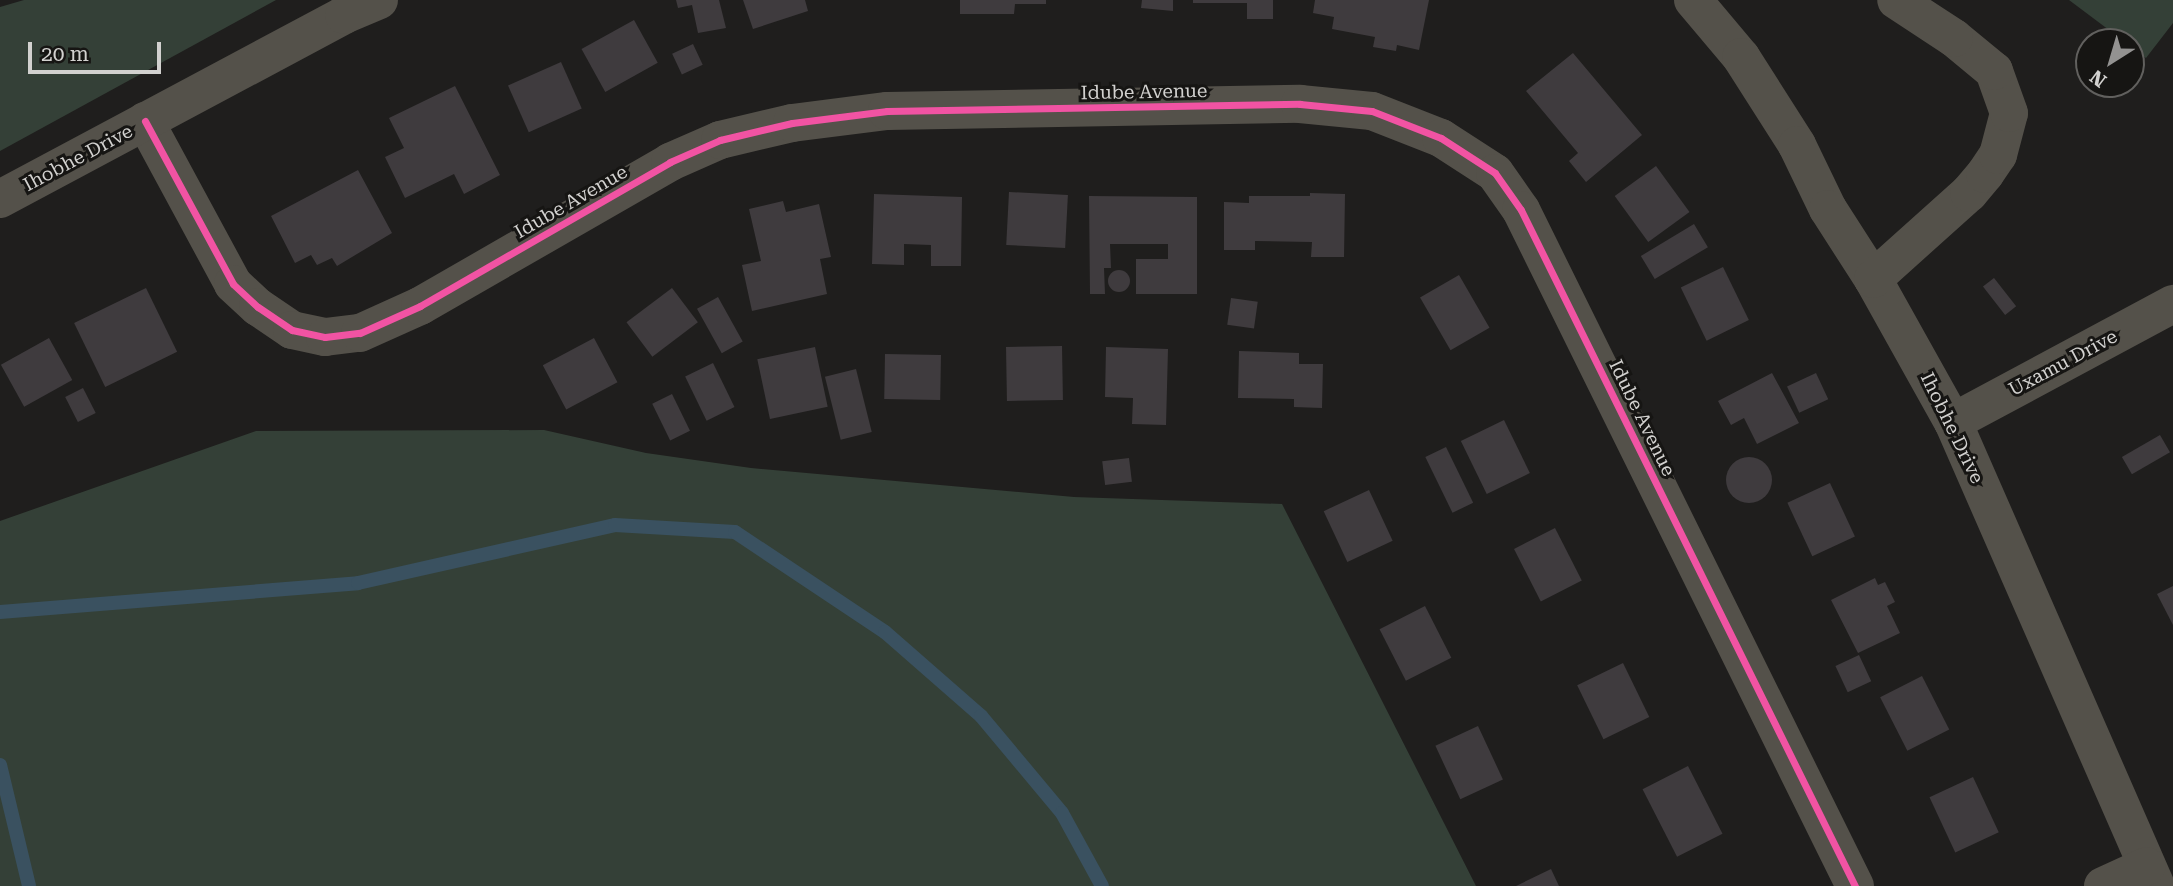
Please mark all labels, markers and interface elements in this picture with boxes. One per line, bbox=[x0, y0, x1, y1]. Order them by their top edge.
scale bar bbox=[32, 28, 164, 72]
north arrow bbox=[2075, 28, 2145, 98]
text: 20 m bbox=[41, 42, 89, 66]
text: N bbox=[2086, 65, 2111, 92]
street label: Idube Avenue bbox=[1081, 79, 1207, 105]
street label: Ihobhe Drive bbox=[19, 120, 137, 196]
street label: Idube Avenue bbox=[510, 160, 632, 244]
street label: Uxamu Drive bbox=[2005, 325, 2121, 401]
street label: Idube Avenue bbox=[1604, 356, 1680, 480]
street label: Ihobhe Drive bbox=[1915, 369, 1989, 487]

